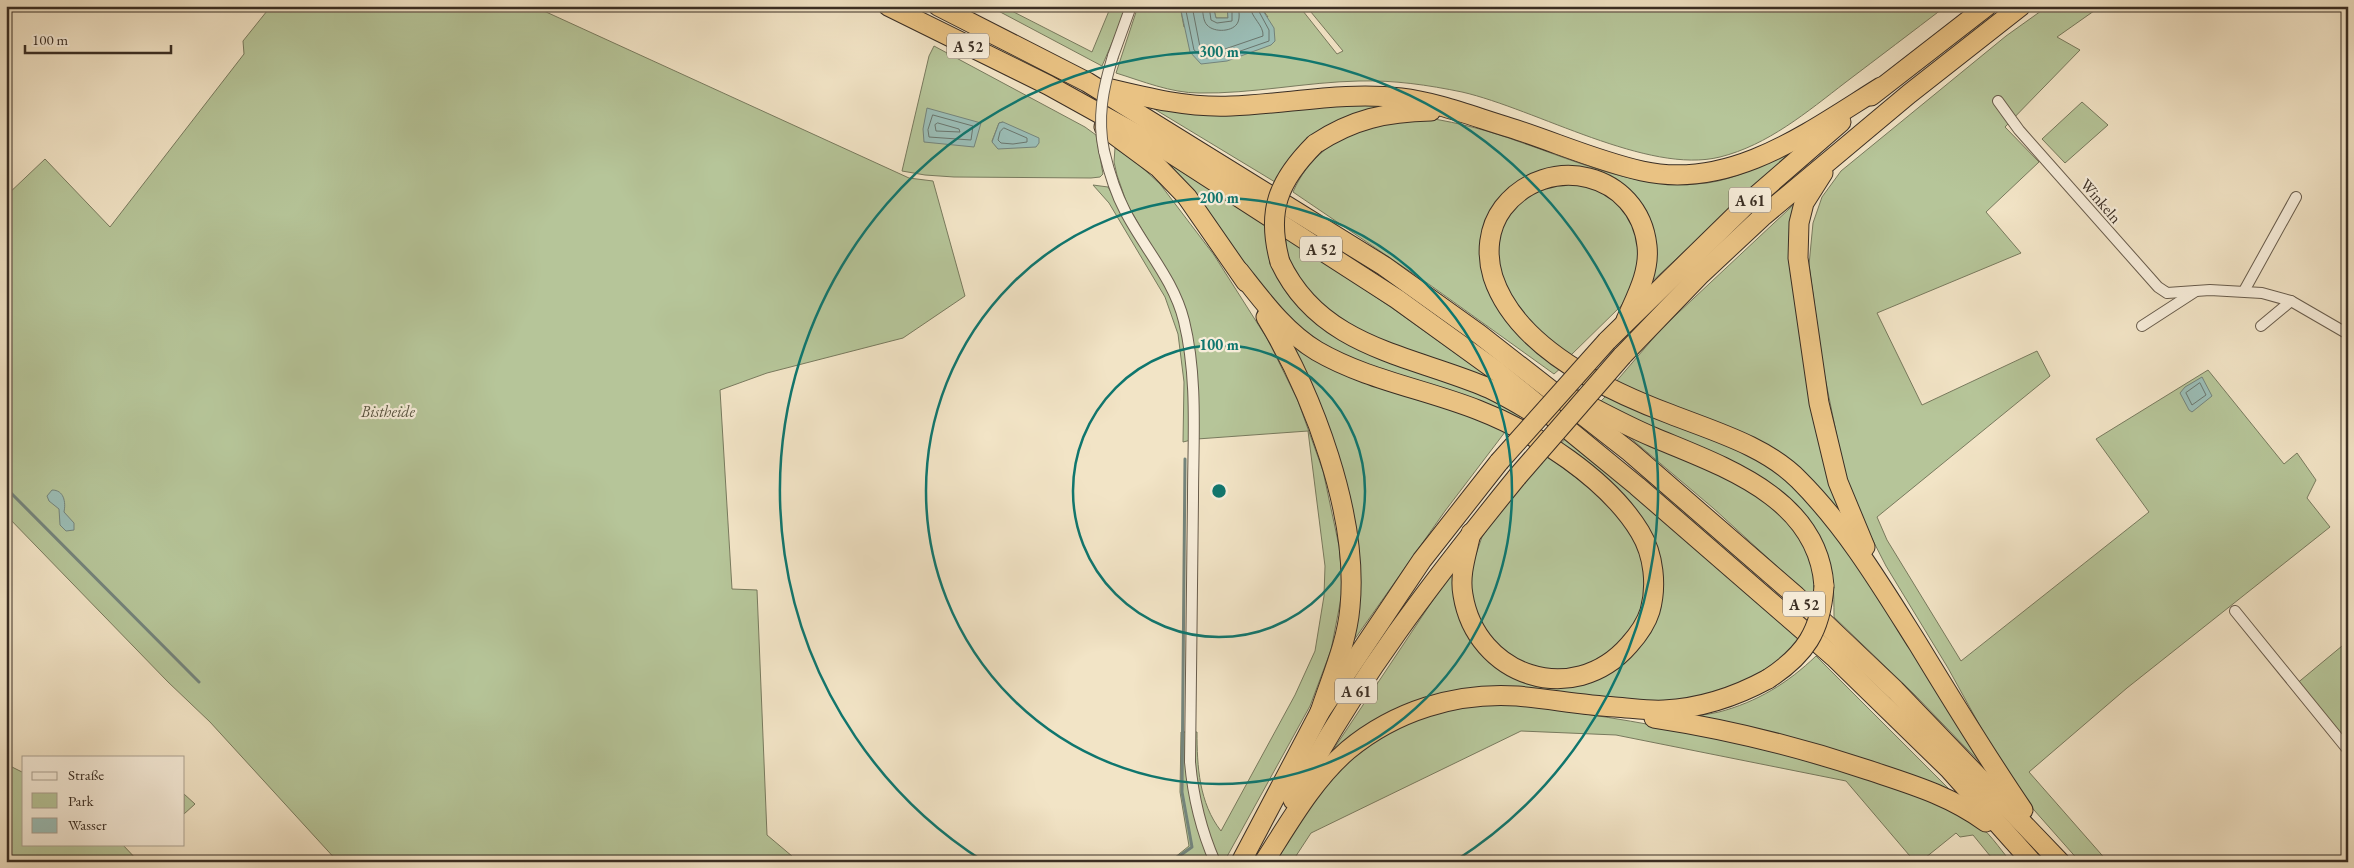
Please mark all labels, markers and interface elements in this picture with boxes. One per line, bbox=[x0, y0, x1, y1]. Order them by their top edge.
scale bar bbox=[25, 22, 171, 54]
text: 100 m bbox=[32, 30, 69, 49]
road number: A 52 bbox=[947, 34, 989, 58]
text: 300 m bbox=[1199, 42, 1239, 61]
street label: Winkeln bbox=[2076, 174, 2127, 228]
text: 200 m bbox=[1199, 188, 1239, 207]
road number: A 61 bbox=[1729, 188, 1771, 212]
road number: A 52 bbox=[1300, 236, 1342, 262]
text: 100 m bbox=[1199, 335, 1239, 354]
park label: Bistheide bbox=[360, 401, 416, 422]
centre of rings bbox=[1210, 482, 1228, 500]
road number: A 52 bbox=[1783, 592, 1825, 616]
road number: A 61 bbox=[1335, 678, 1377, 704]
legend bbox=[22, 756, 185, 846]
text: Straße bbox=[68, 765, 104, 784]
text: Park bbox=[68, 791, 95, 810]
text: Wasser bbox=[68, 815, 107, 834]

